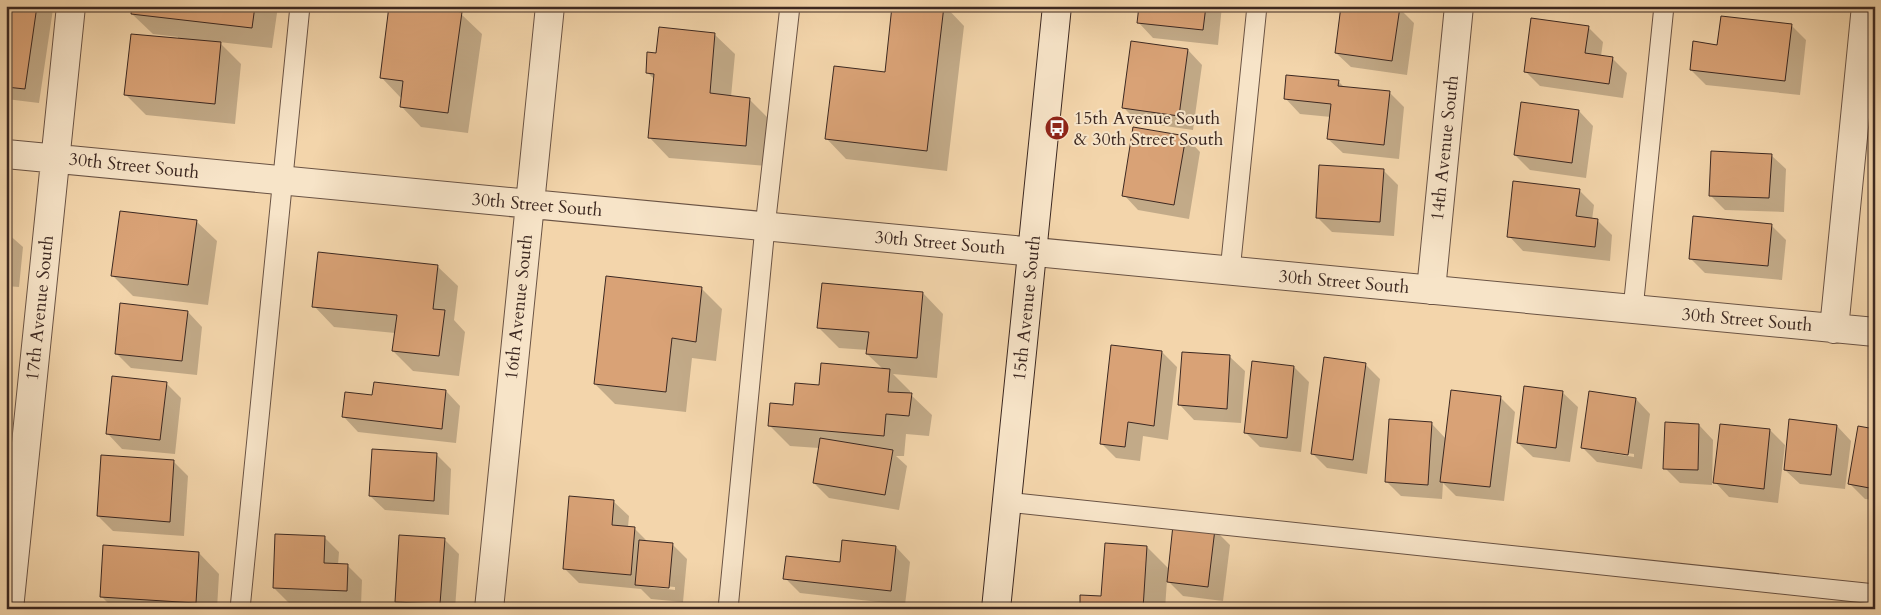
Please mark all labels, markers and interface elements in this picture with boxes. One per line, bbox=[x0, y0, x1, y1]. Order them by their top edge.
street label: 14th Avenue South bbox=[1425, 74, 1465, 222]
place label: 15th Avenue South & 30th Street South bbox=[1074, 106, 1224, 152]
bus stop icon: 15th Avenue South & 30th Street South bbox=[1044, 115, 1070, 141]
street label: 30th Street South bbox=[67, 147, 201, 185]
street label: 30th Street South bbox=[471, 187, 604, 223]
street label: 30th Street South bbox=[874, 225, 1007, 261]
street label: 16th Avenue South bbox=[499, 233, 539, 381]
street label: 17th Avenue South bbox=[20, 234, 60, 382]
street label: 15th Avenue South bbox=[1007, 234, 1047, 382]
street label: 30th Street South bbox=[1278, 264, 1411, 300]
street label: 30th Street South bbox=[1681, 302, 1814, 338]

